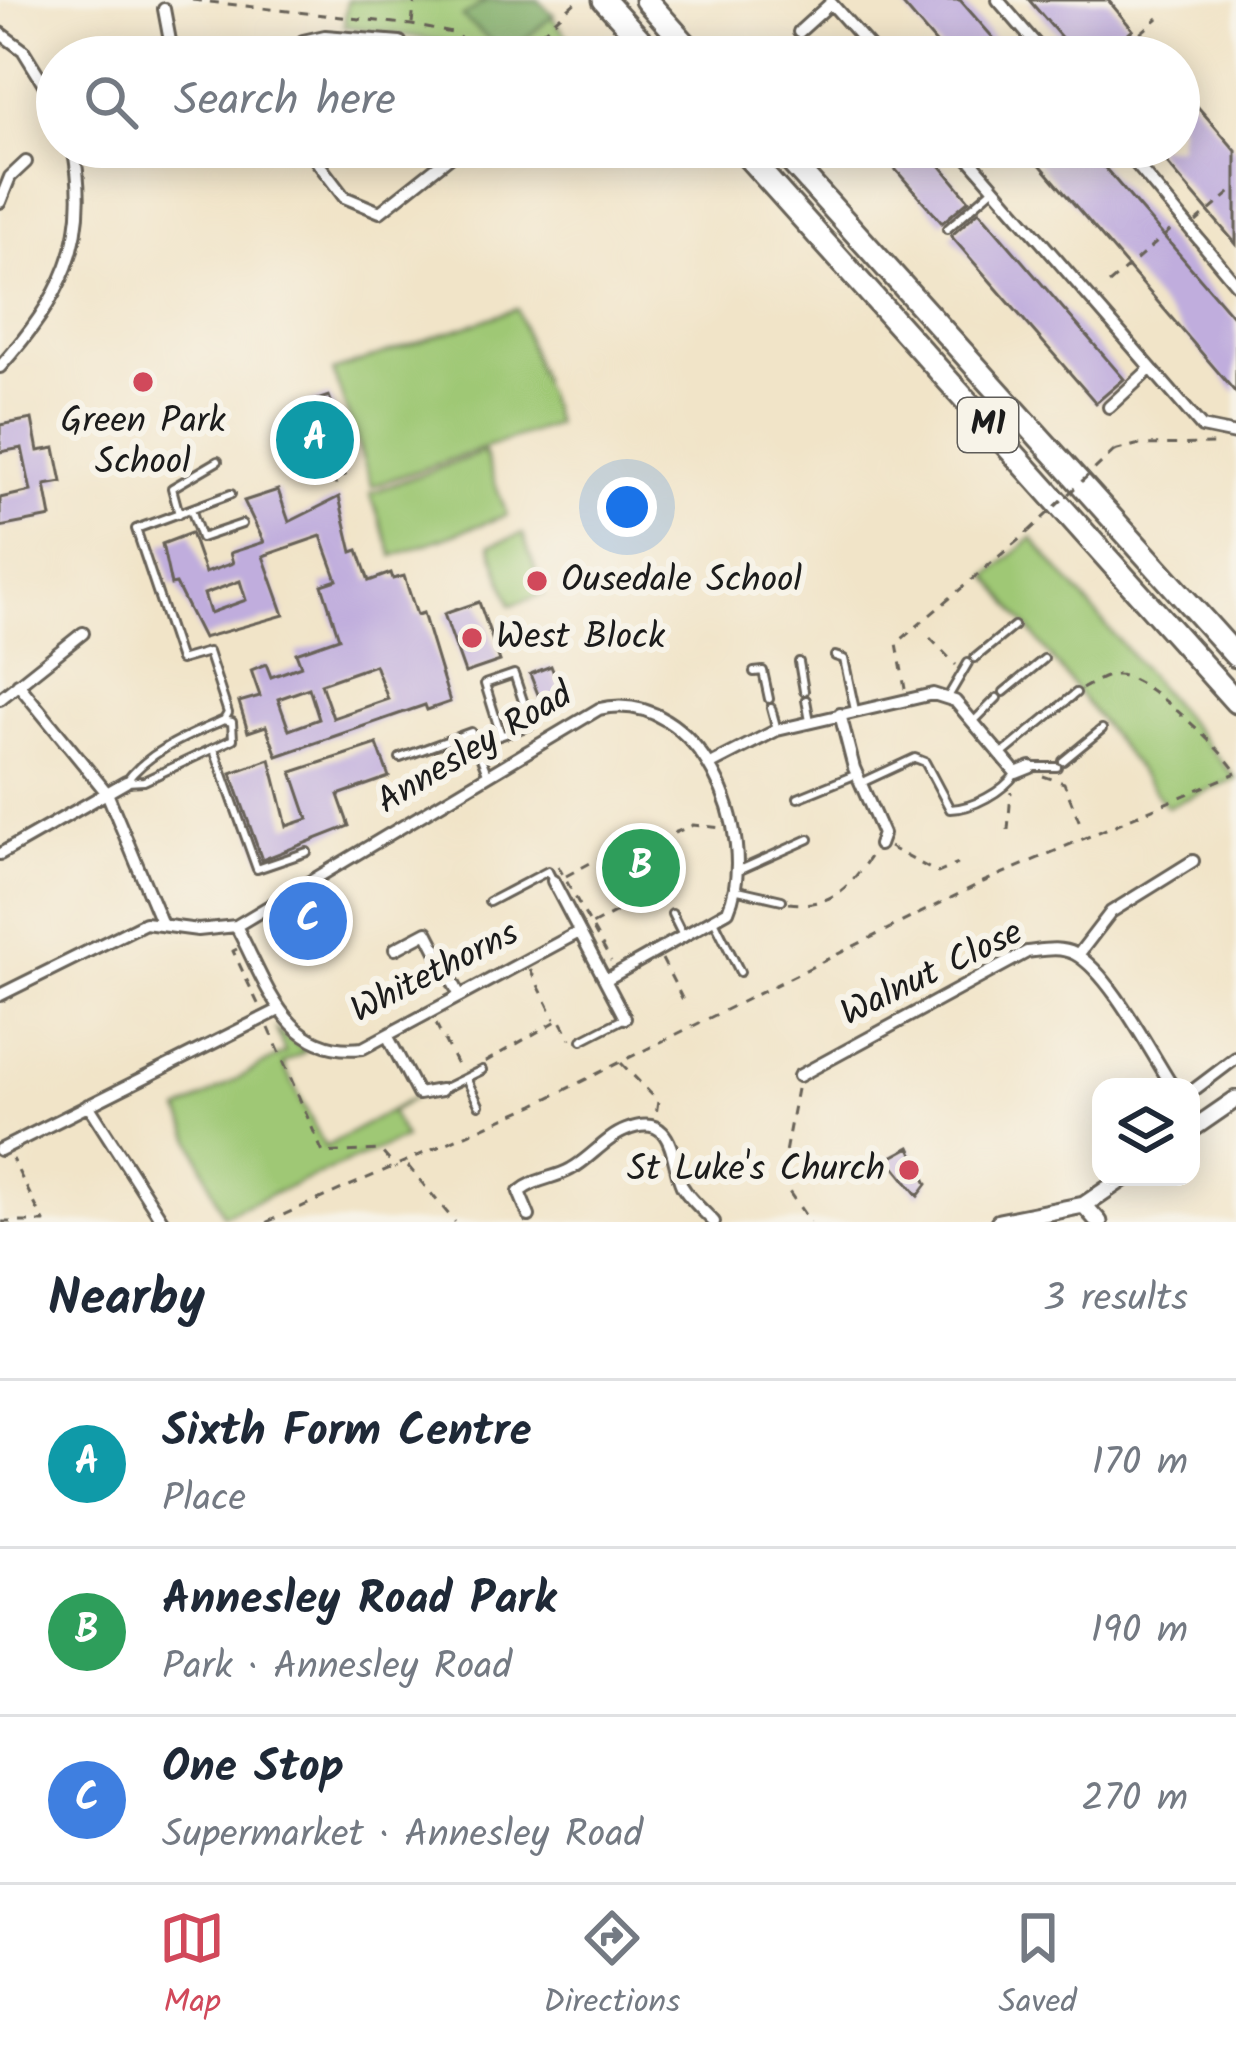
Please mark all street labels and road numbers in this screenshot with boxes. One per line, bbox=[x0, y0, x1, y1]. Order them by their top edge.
road number: M1 bbox=[958, 398, 1018, 452]
street label: Annesley Road bbox=[366, 667, 585, 830]
street label: Walnut Close bbox=[831, 905, 1033, 1043]
street label: Whitethorns bbox=[341, 906, 529, 1040]

